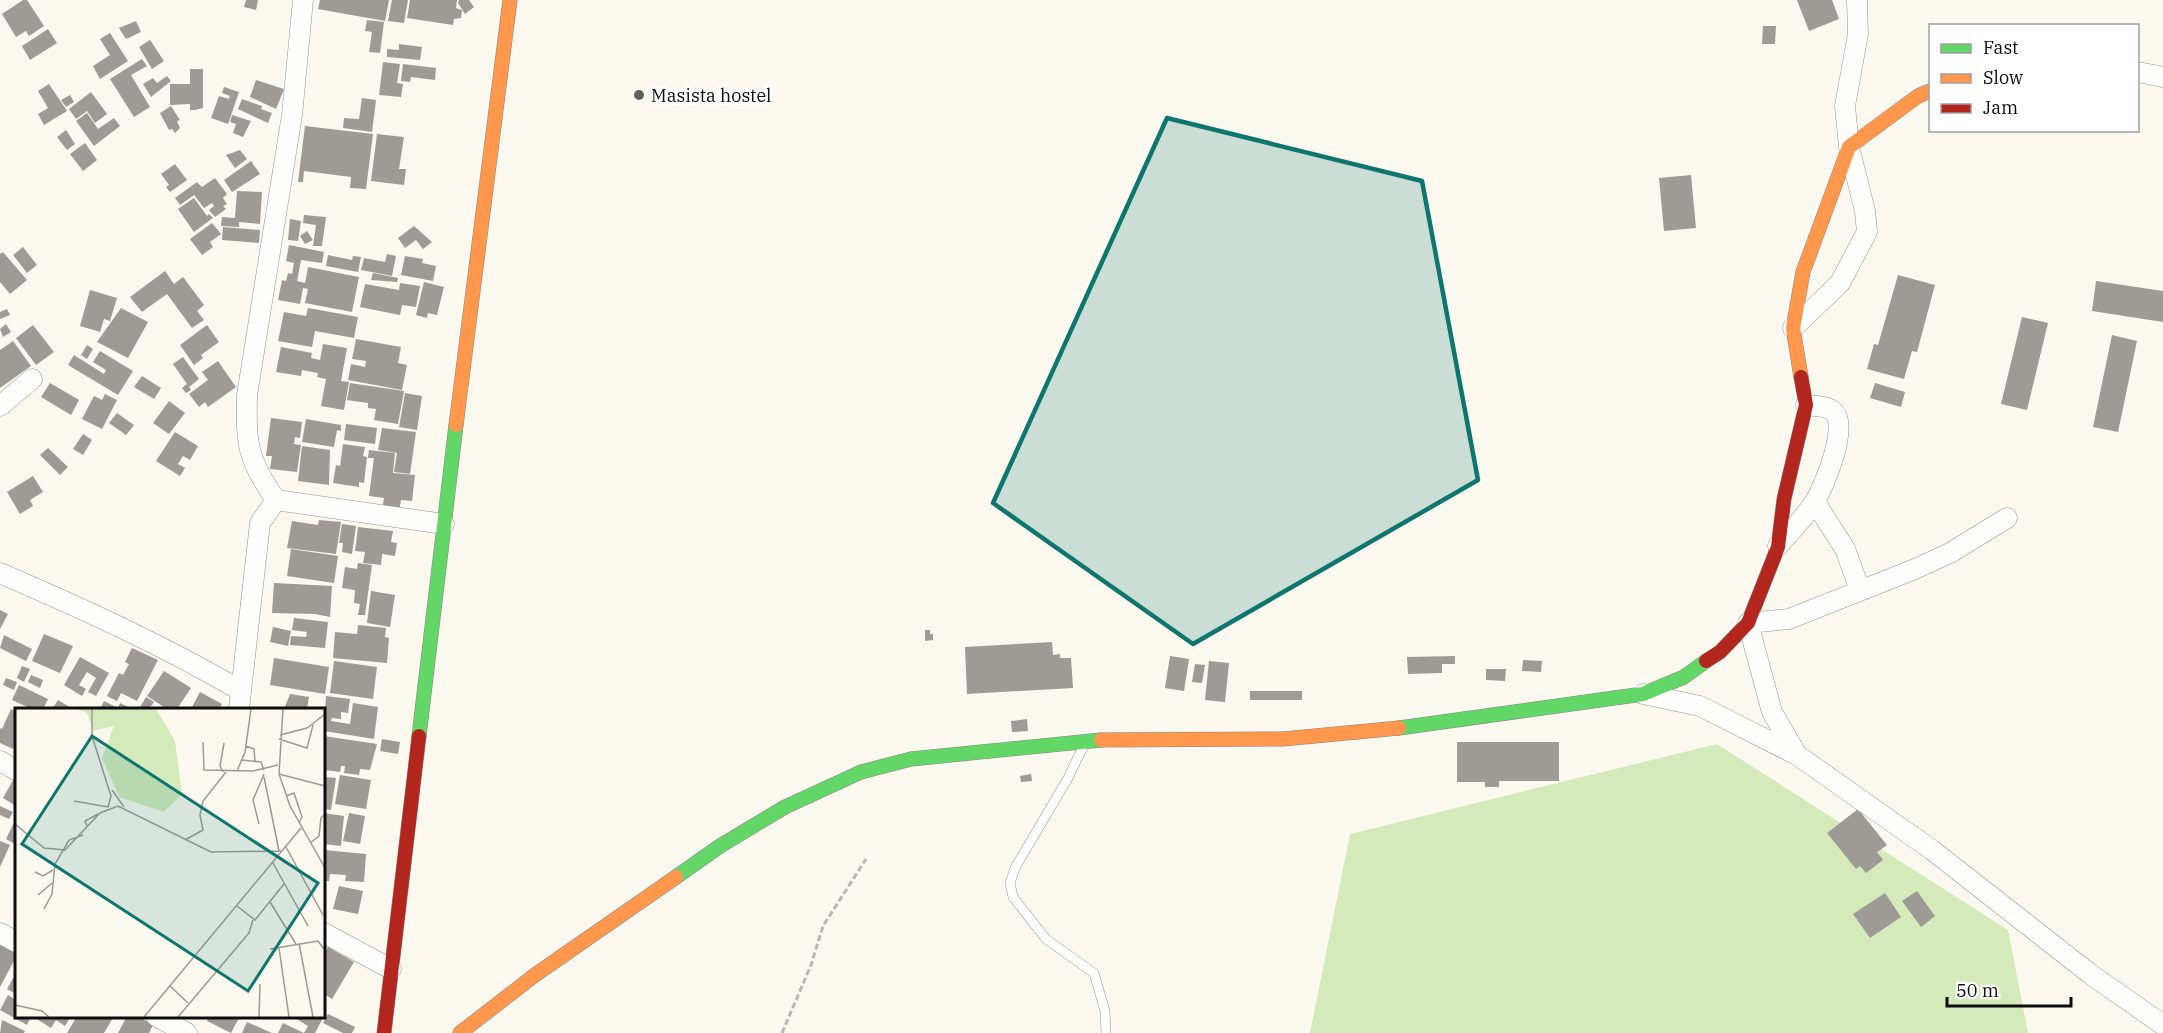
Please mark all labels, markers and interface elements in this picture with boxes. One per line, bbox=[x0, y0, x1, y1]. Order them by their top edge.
legend bbox=[1929, 24, 2139, 132]
text: Fast bbox=[1983, 36, 2018, 59]
text: Slow bbox=[1983, 66, 2023, 89]
place label: Masista hostel bbox=[651, 84, 771, 107]
marker: Masista hostel bbox=[632, 88, 646, 102]
text: Jam bbox=[1983, 96, 2018, 119]
inset map bbox=[15, 708, 326, 1018]
scale bar bbox=[1947, 970, 2072, 1008]
text: 50 m bbox=[1956, 979, 1999, 1002]

